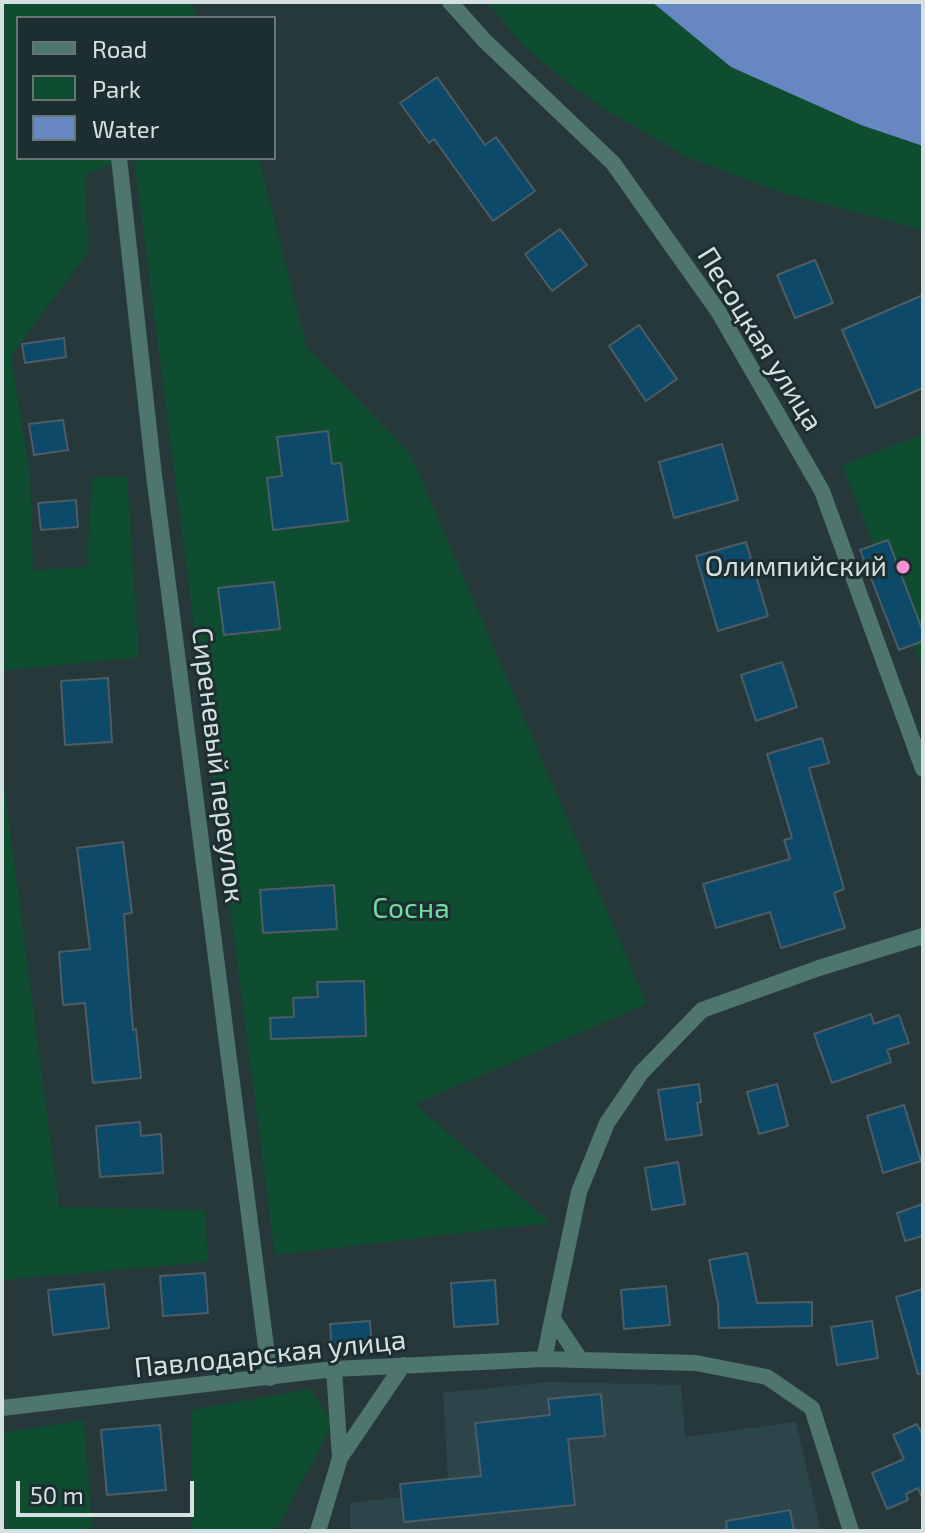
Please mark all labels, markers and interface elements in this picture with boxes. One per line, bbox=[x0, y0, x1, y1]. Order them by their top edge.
legend bbox=[16, 16, 276, 160]
text: Road bbox=[92, 34, 147, 63]
text: Park bbox=[92, 74, 141, 103]
text: Water bbox=[92, 114, 159, 143]
street label: Песоцкая улица bbox=[690, 241, 830, 437]
place label: Олимпийский bbox=[705, 550, 887, 584]
marker: Олимпийский bbox=[894, 558, 912, 576]
street label: Сиреневый переулок bbox=[184, 626, 252, 904]
park label: Сосна bbox=[372, 892, 450, 926]
street label: Павлодарская улица bbox=[132, 1323, 408, 1385]
scale bar bbox=[20, 1465, 198, 1515]
text: 50 m bbox=[30, 1480, 84, 1509]

